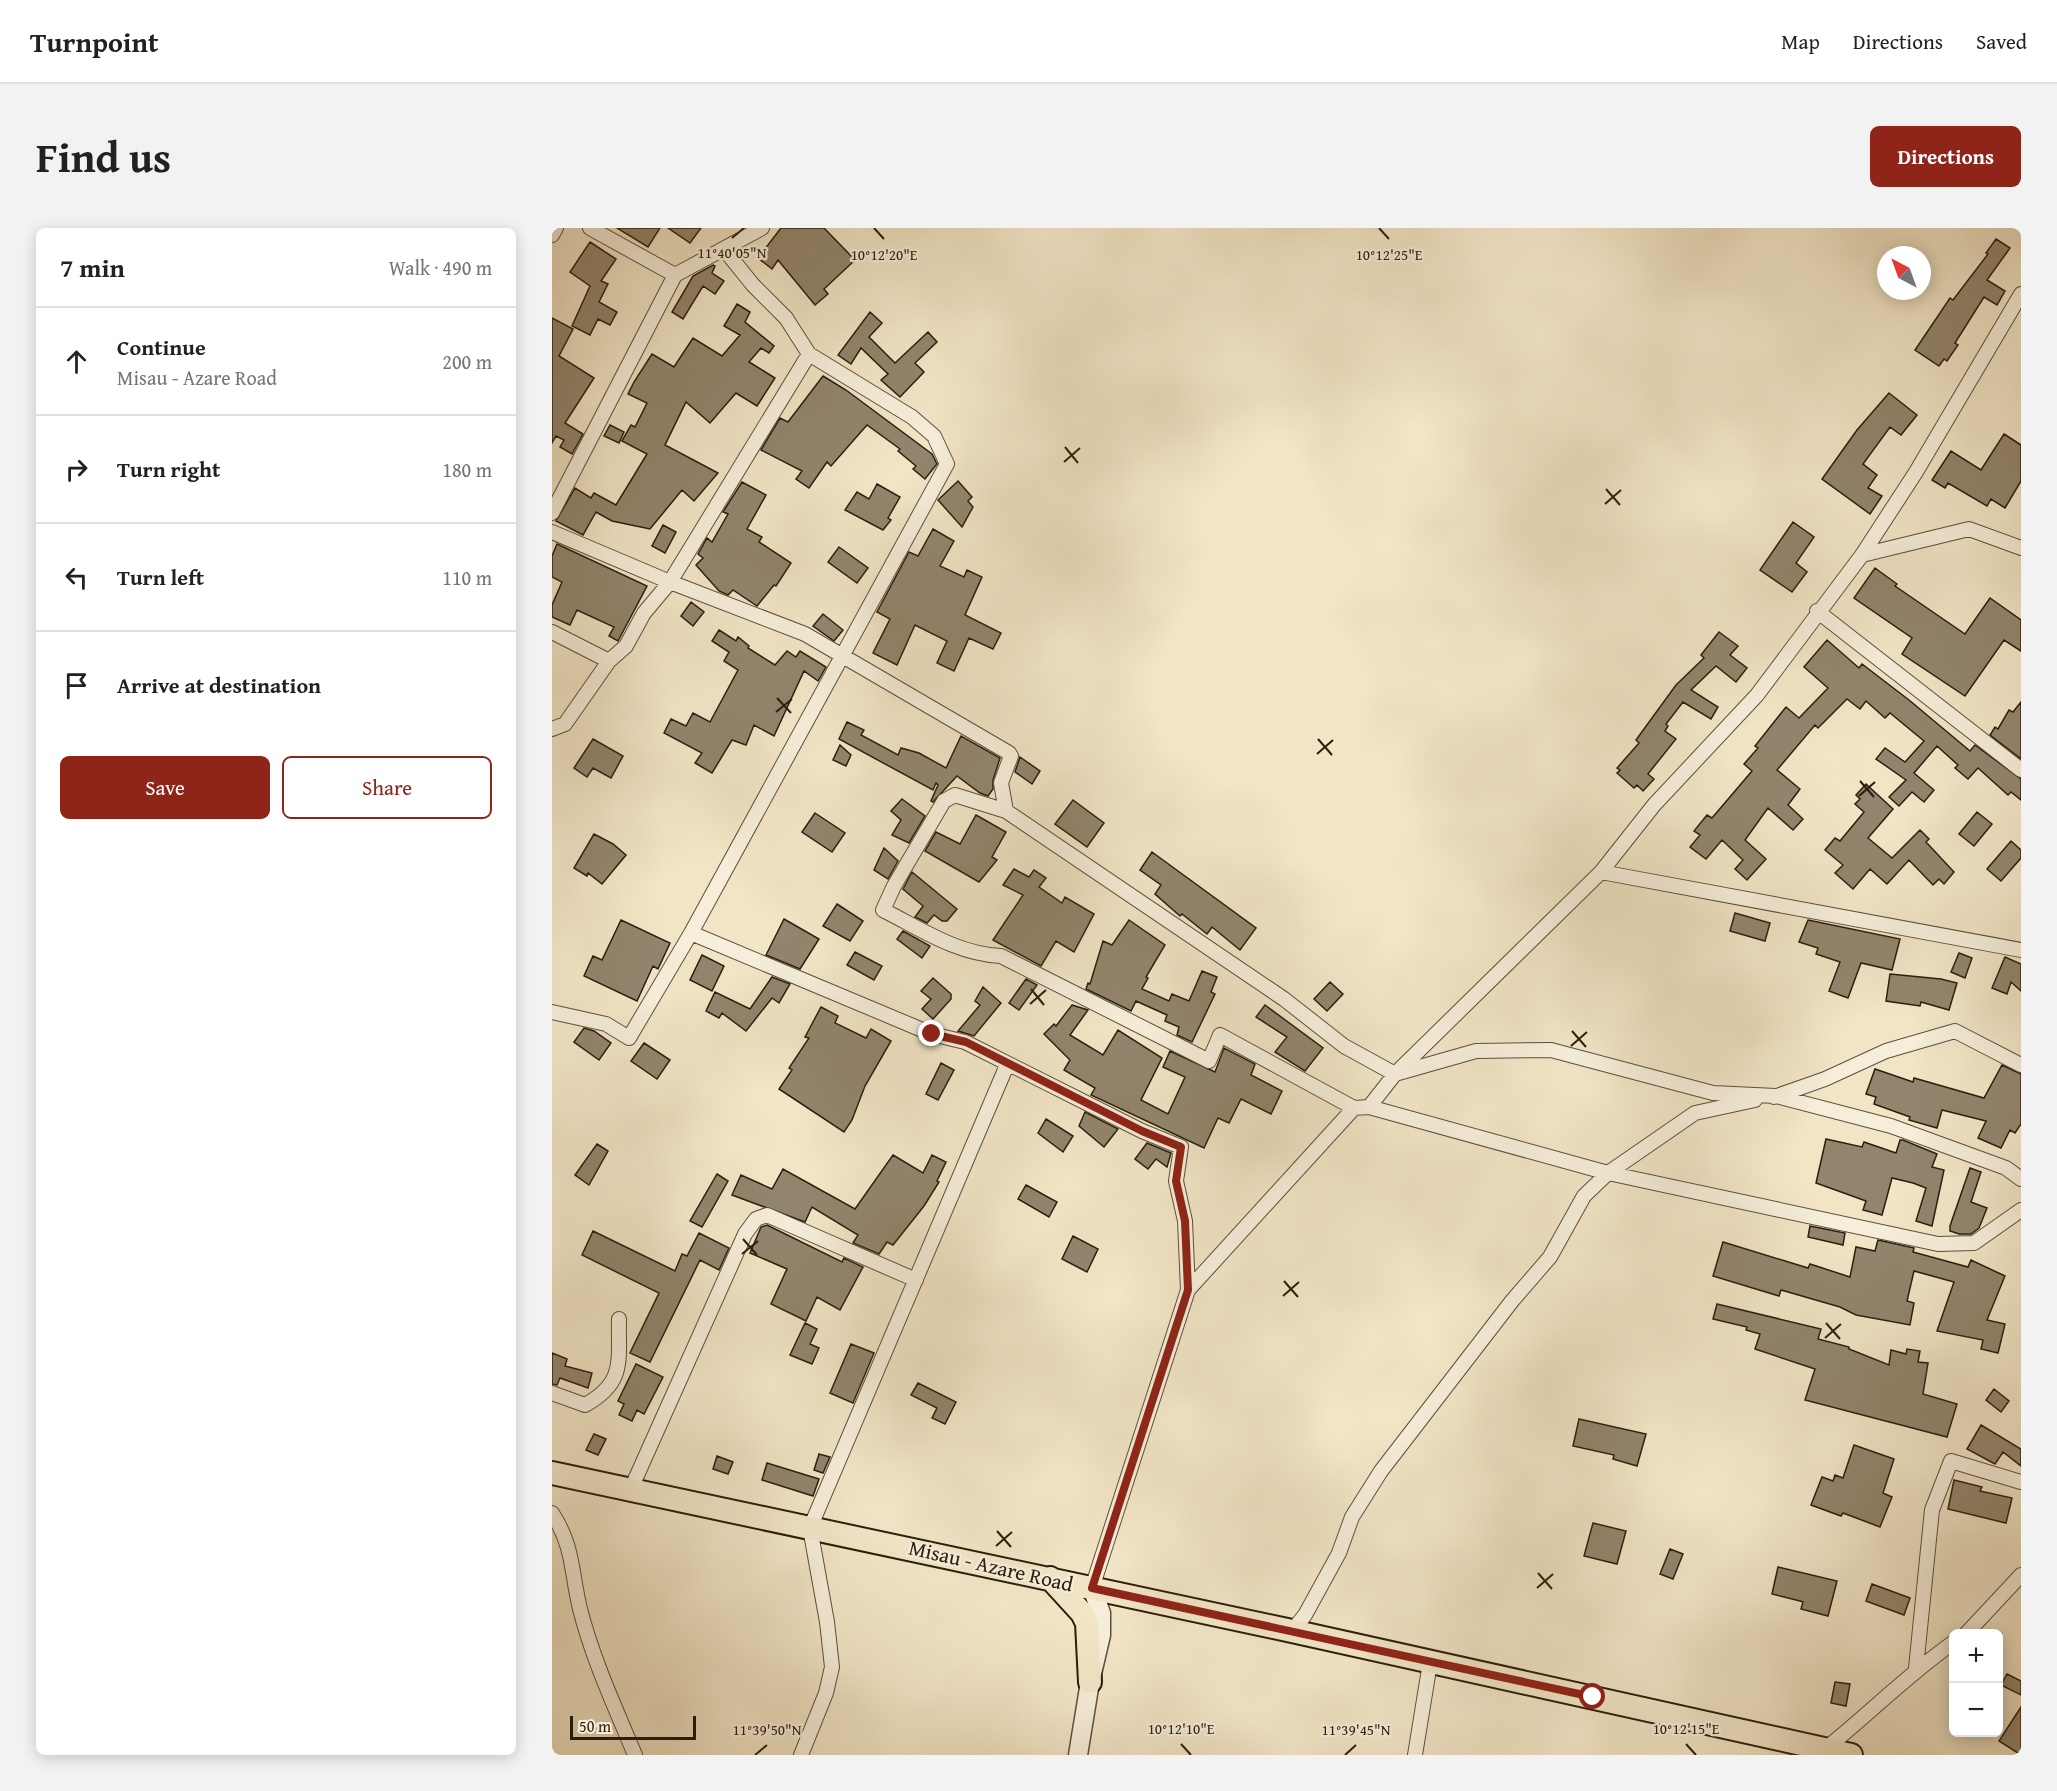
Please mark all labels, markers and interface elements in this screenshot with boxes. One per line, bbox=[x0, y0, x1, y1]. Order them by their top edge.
text: Turnpoint bbox=[30, 21, 159, 62]
text: Map bbox=[1781, 26, 1820, 57]
text: Directions bbox=[1853, 26, 1943, 57]
text: Saved bbox=[1976, 26, 2027, 57]
text: Find us bbox=[36, 126, 171, 187]
button: Directions bbox=[1870, 126, 2021, 187]
text: 11°40'05"N bbox=[698, 242, 767, 263]
text: 10°12'20"E bbox=[851, 244, 918, 265]
text: 10°12'25"E bbox=[1356, 244, 1423, 265]
north arrow bbox=[1877, 246, 1931, 300]
text: 7 min bbox=[60, 248, 125, 287]
text: Walk · 490 m bbox=[389, 253, 492, 282]
text: Continue bbox=[117, 331, 206, 363]
icon: ahead bbox=[60, 345, 93, 378]
text: 200 m bbox=[442, 347, 492, 376]
text: Misau - Azare Road bbox=[117, 363, 277, 392]
icon: right bbox=[60, 453, 93, 486]
text: Turn right bbox=[117, 453, 220, 485]
text: 180 m bbox=[442, 455, 492, 484]
icon: left bbox=[60, 561, 93, 594]
text: Turn left bbox=[117, 561, 204, 593]
text: 110 m bbox=[442, 563, 492, 592]
icon: arrive bbox=[60, 669, 93, 702]
text: Arrive at destination bbox=[117, 669, 321, 701]
button: Save bbox=[60, 756, 270, 819]
button: Share bbox=[282, 756, 492, 819]
route end bbox=[918, 1020, 944, 1046]
street label: Misau - Azare Road bbox=[906, 1532, 1077, 1600]
map controls bbox=[1949, 1629, 2003, 1737]
button: + bbox=[1949, 1629, 2003, 1683]
route start bbox=[1579, 1683, 1605, 1709]
button: − bbox=[1949, 1683, 2003, 1737]
scale bar bbox=[570, 1713, 696, 1740]
text: 50 m bbox=[579, 1714, 611, 1738]
text: 10°12'10"E bbox=[1148, 1718, 1215, 1739]
text: 10°12'15"E bbox=[1653, 1718, 1720, 1739]
text: 11°39'50"N bbox=[733, 1719, 802, 1740]
text: 11°39'45"N bbox=[1322, 1719, 1391, 1740]

